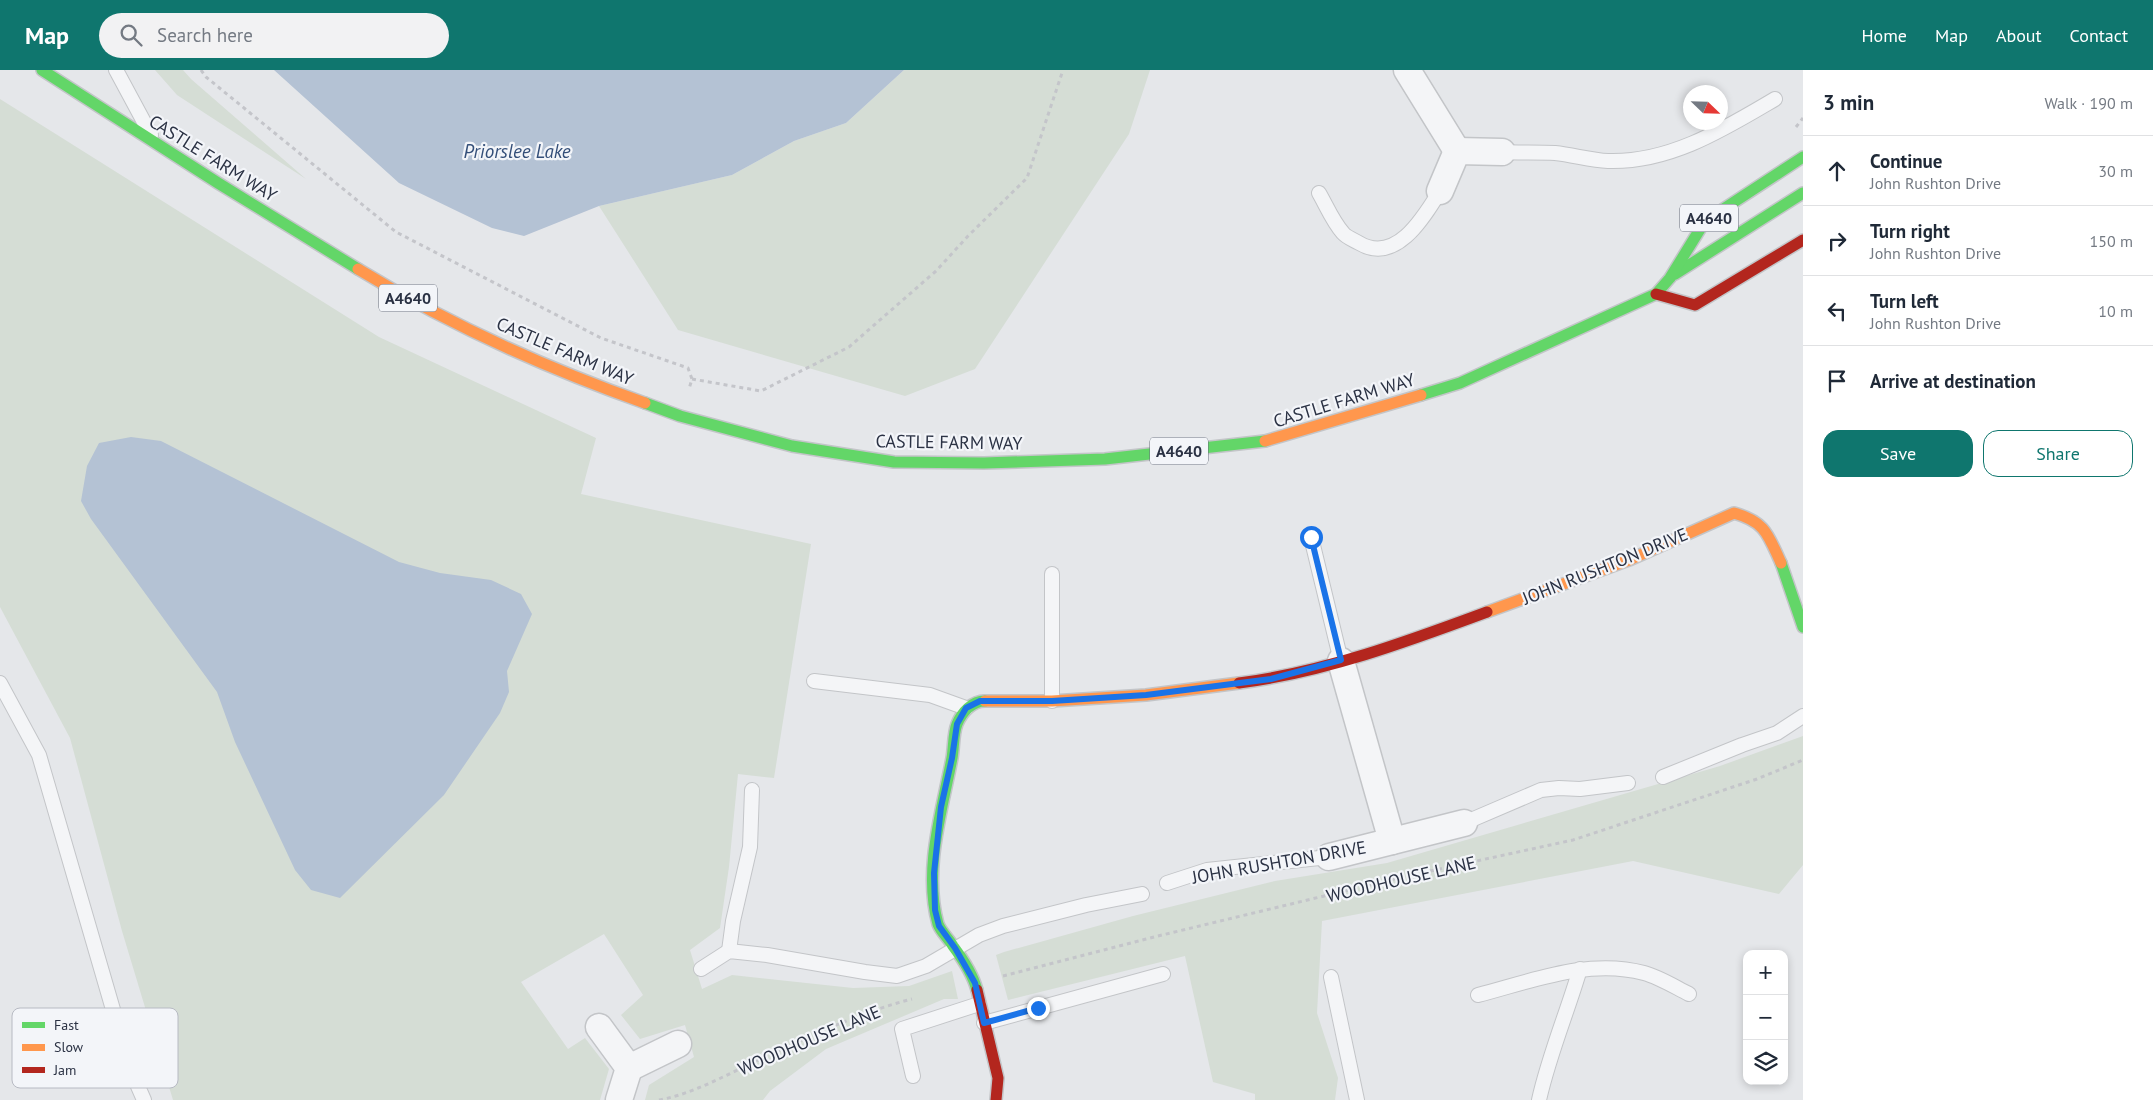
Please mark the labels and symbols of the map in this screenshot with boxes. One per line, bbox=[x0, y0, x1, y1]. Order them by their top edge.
north arrow bbox=[1683, 85, 1728, 130]
street label: CASTLE FARM WAY bbox=[145, 109, 281, 207]
water label: Priorslee Lake bbox=[463, 139, 571, 163]
road number: A4640 bbox=[1680, 204, 1738, 232]
road number: A4640 bbox=[379, 284, 437, 312]
street label: CASTLE FARM WAY bbox=[493, 312, 637, 390]
street label: CASTLE FARM WAY bbox=[1271, 368, 1417, 432]
street label: CASTLE FARM WAY bbox=[876, 429, 1022, 455]
road number: A4640 bbox=[1150, 438, 1208, 464]
street label: JOHN RUSHTON DRIVE bbox=[1518, 522, 1691, 610]
route start bbox=[1300, 526, 1323, 549]
street label: JOHN RUSHTON DRIVE bbox=[1189, 835, 1368, 889]
street label: WOODHOUSE LANE bbox=[1324, 851, 1478, 907]
route end bbox=[1027, 997, 1050, 1020]
street label: WOODHOUSE LANE bbox=[734, 1000, 884, 1080]
legend bbox=[12, 1008, 178, 1088]
text: Fast bbox=[54, 1016, 79, 1034]
text: Slow bbox=[54, 1038, 84, 1056]
text: Jam bbox=[53, 1061, 76, 1079]

